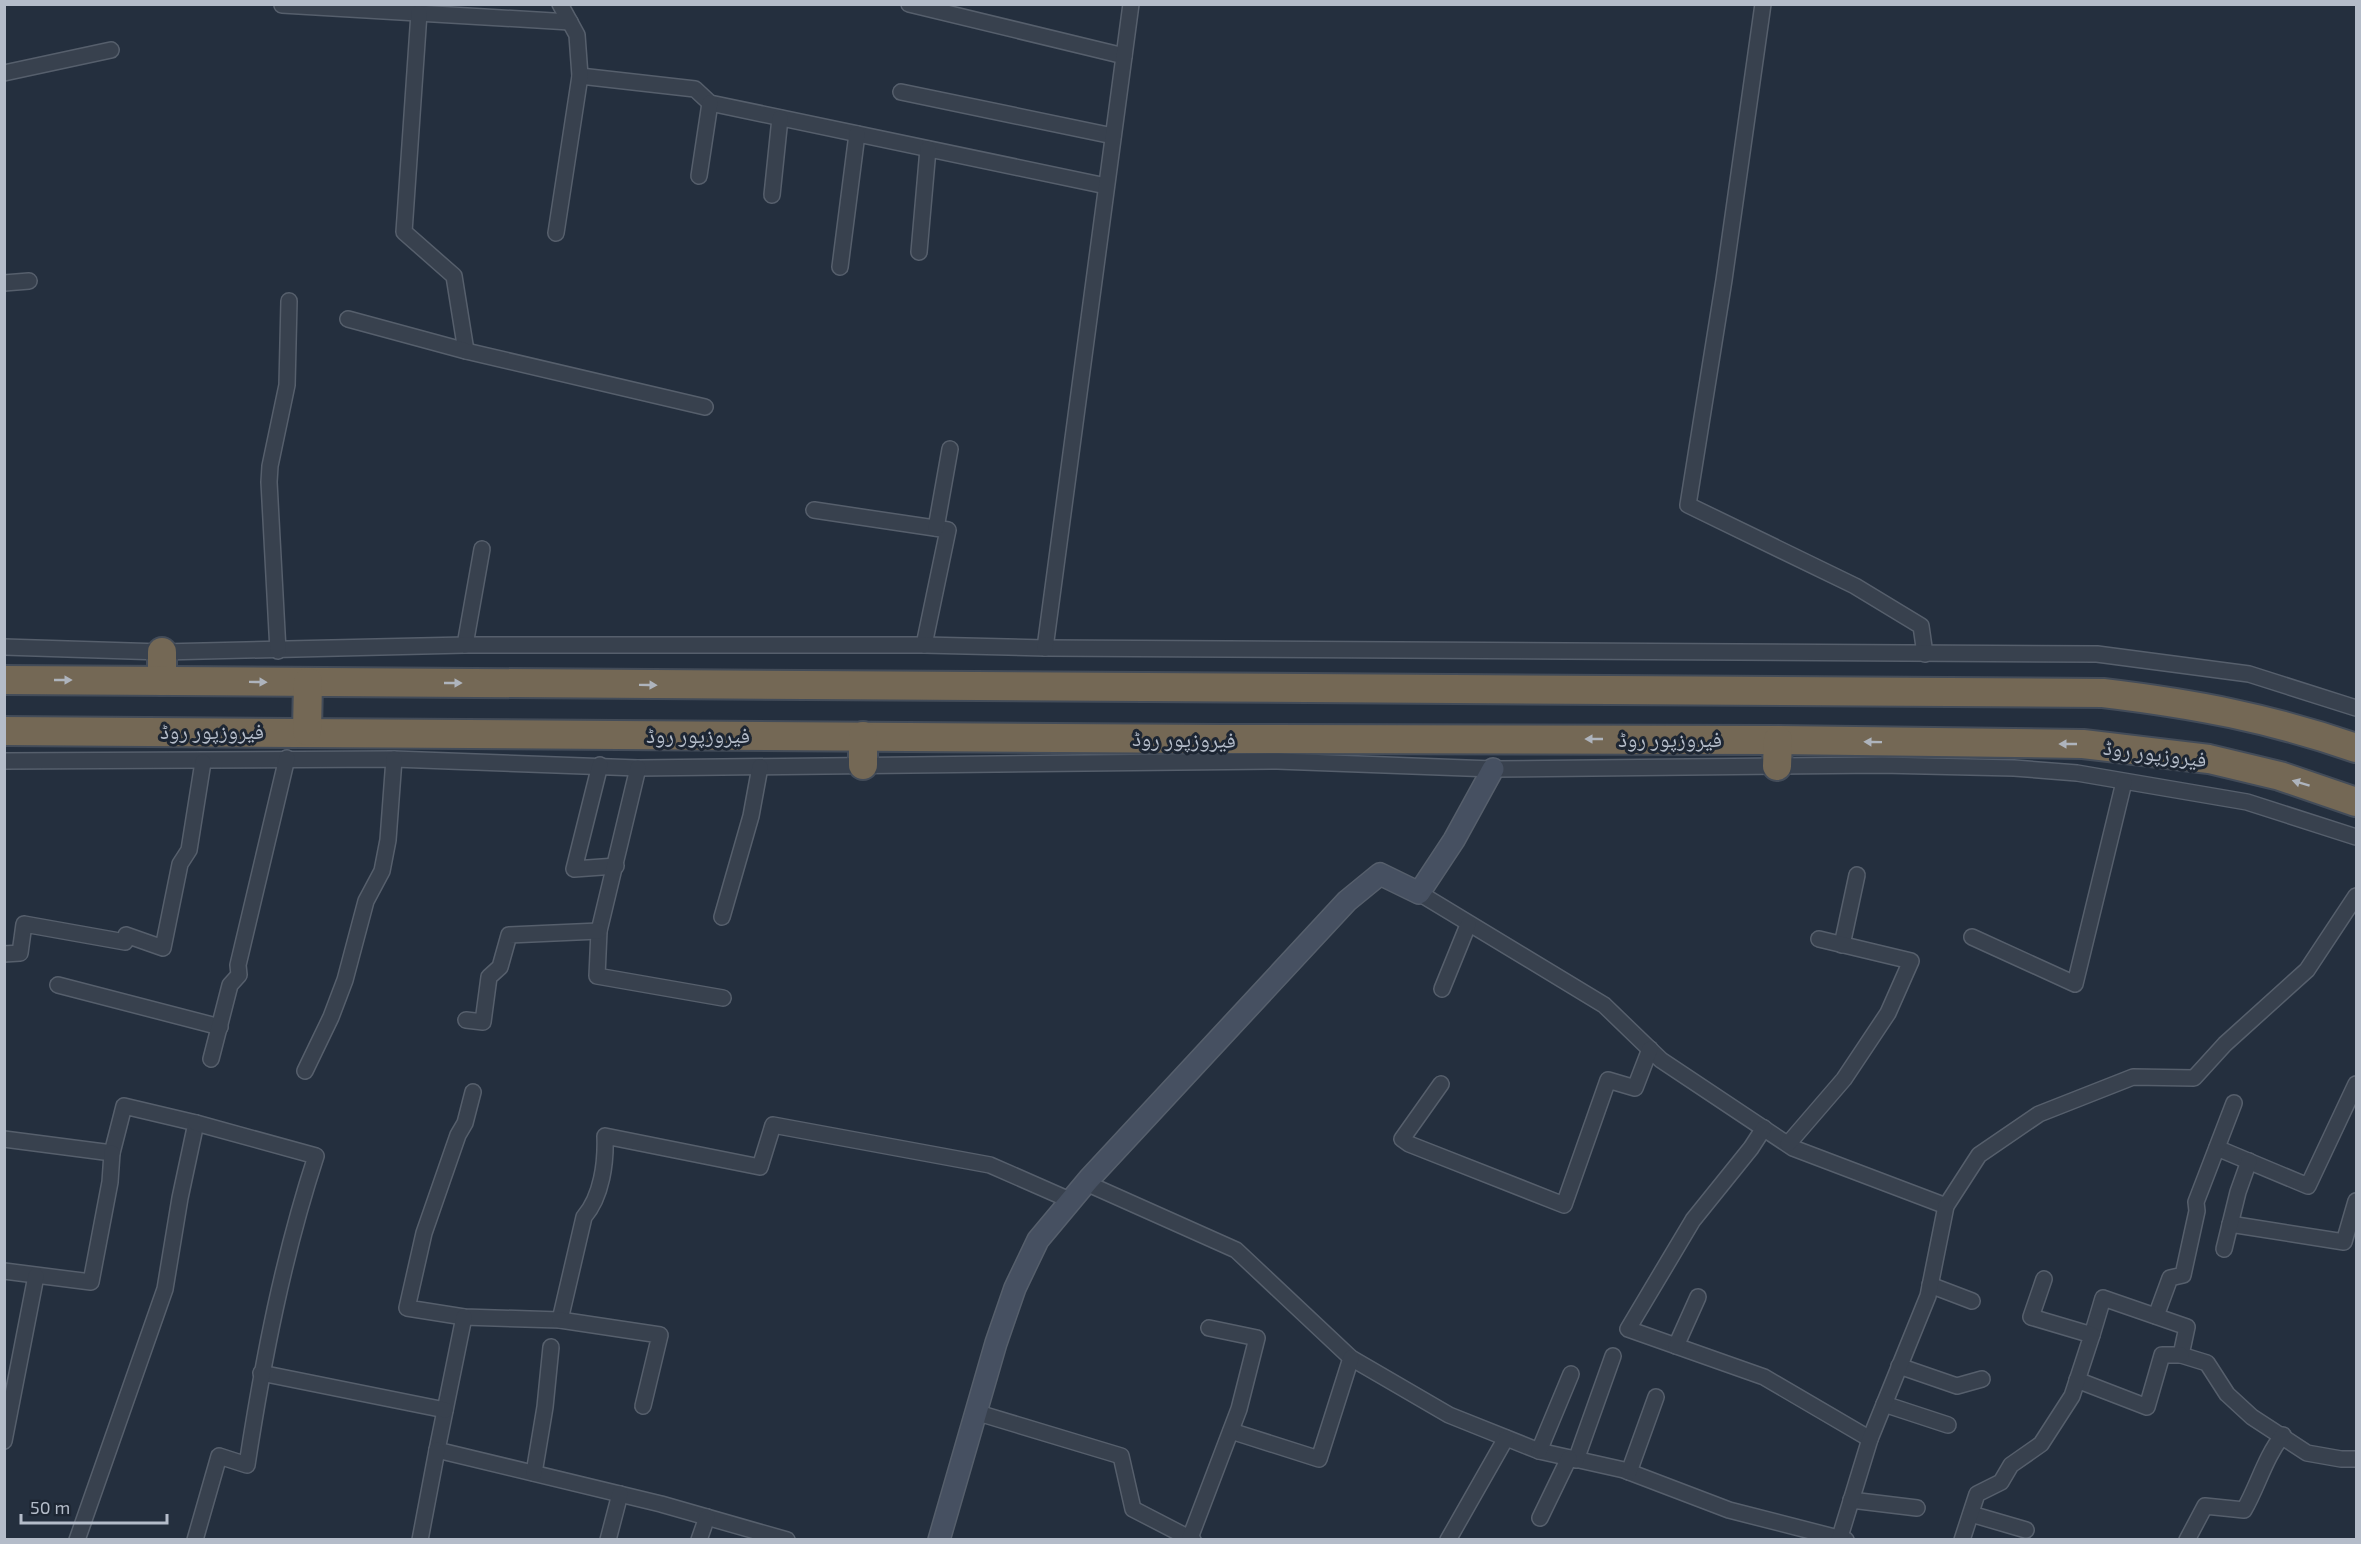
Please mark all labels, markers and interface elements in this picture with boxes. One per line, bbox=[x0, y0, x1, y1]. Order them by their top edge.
one-way arrow bbox=[53, 675, 72, 685]
one-way arrow bbox=[248, 677, 267, 687]
one-way arrow bbox=[443, 678, 462, 688]
one-way arrow bbox=[638, 680, 657, 690]
street label: فیروزپور روڈ bbox=[160, 717, 264, 745]
street label: فیروزپور روڈ bbox=[646, 721, 750, 749]
street label: فیروزپور روڈ bbox=[1132, 724, 1236, 754]
street label: فیروزپور روڈ bbox=[1618, 725, 1722, 753]
street label: فیروزپور روڈ bbox=[2102, 733, 2208, 773]
one-way arrow bbox=[1585, 734, 1604, 744]
one-way arrow bbox=[1864, 737, 1883, 746]
one-way arrow bbox=[2059, 739, 2078, 749]
one-way arrow bbox=[2292, 777, 2310, 787]
scale bar bbox=[21, 1487, 166, 1525]
text: 50 m bbox=[30, 1496, 70, 1518]

